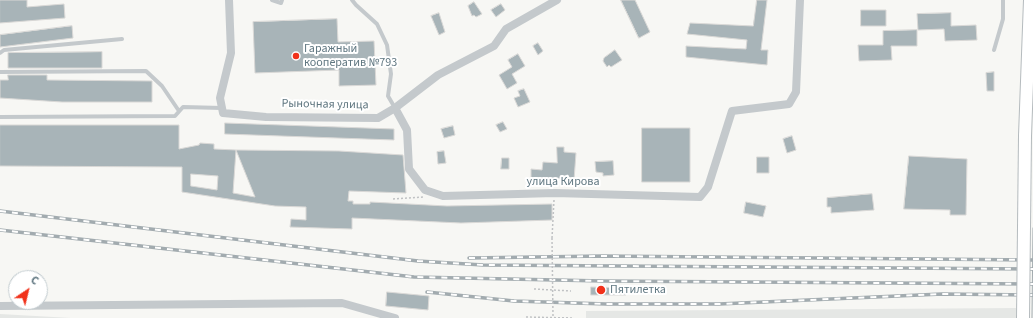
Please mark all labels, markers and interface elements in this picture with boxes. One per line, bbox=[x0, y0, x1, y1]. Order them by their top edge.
place label: Гаражный кооператив №793 bbox=[304, 42, 397, 70]
marker: Гаражный кооператив №793 bbox=[291, 51, 301, 61]
street label: Рыночная улица bbox=[281, 97, 369, 113]
street label: улица Кирова bbox=[527, 175, 599, 189]
north arrow bbox=[8, 270, 48, 310]
text: С bbox=[28, 273, 42, 289]
place label: Пятилетка bbox=[610, 283, 666, 297]
marker: Пятилетка bbox=[595, 284, 607, 296]

